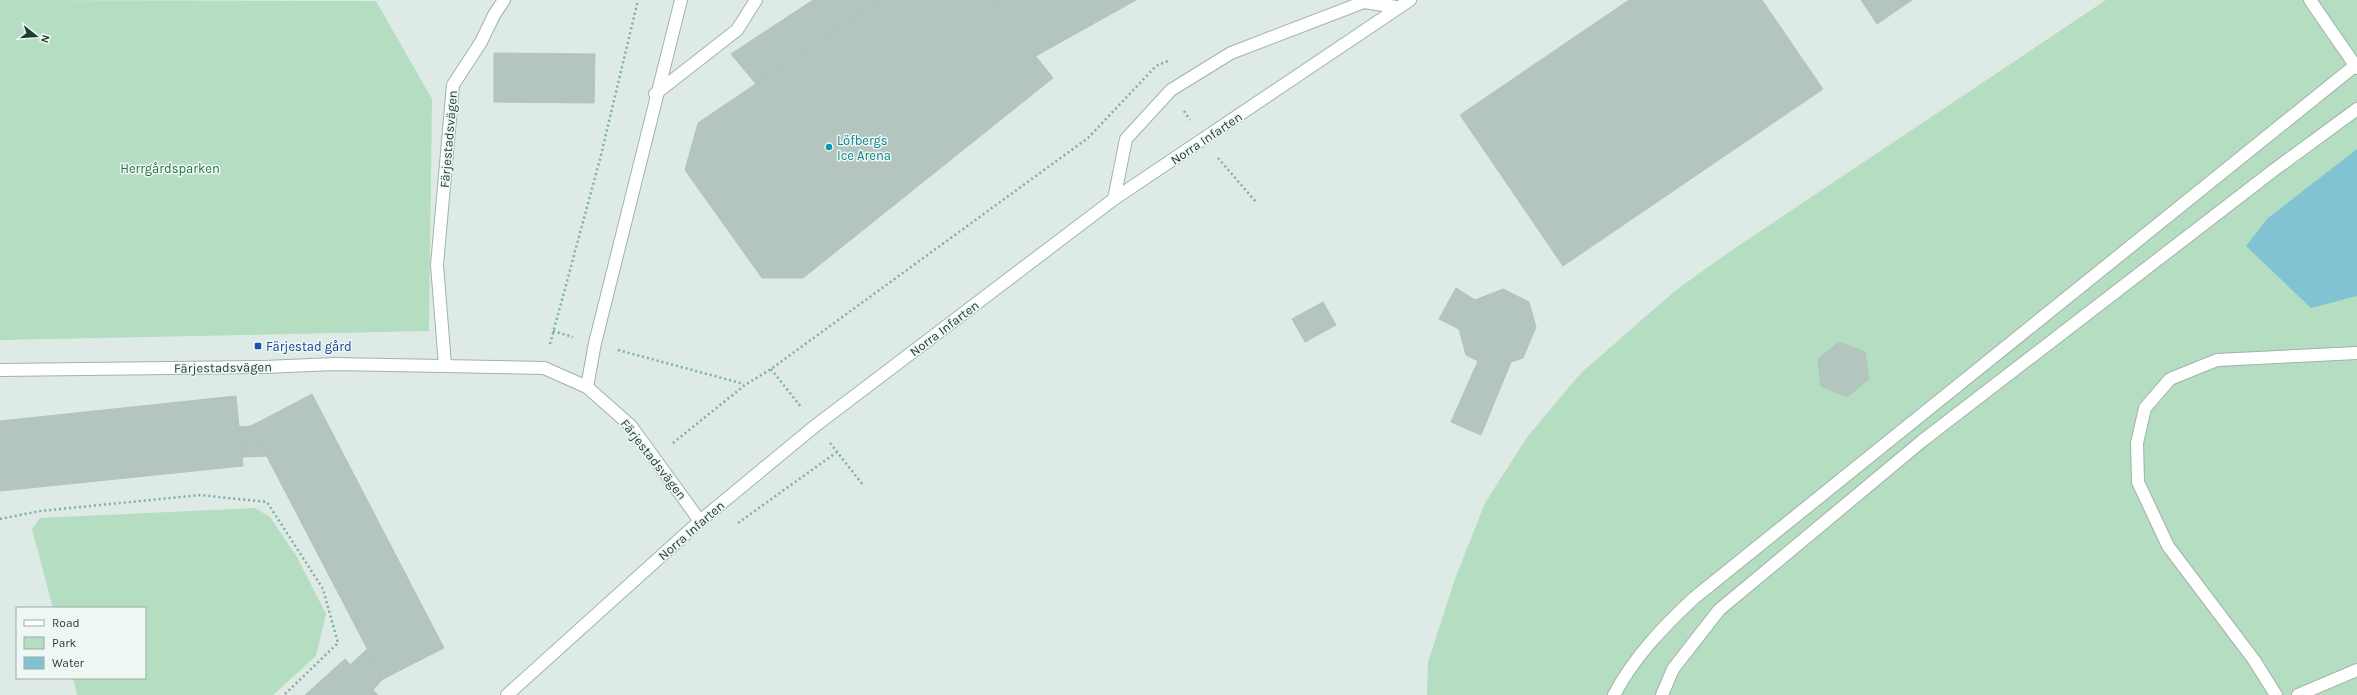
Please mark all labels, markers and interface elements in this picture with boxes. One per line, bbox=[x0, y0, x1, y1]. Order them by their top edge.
north arrow bbox=[16, 16, 56, 56]
text: N bbox=[38, 33, 52, 44]
street label: Färjestadsvägen bbox=[437, 90, 460, 189]
street label: Norra Infarten bbox=[1168, 109, 1245, 168]
place label: Löfbergs Ice Arena bbox=[837, 133, 891, 163]
marker: Löfbergs Ice Arena bbox=[824, 142, 834, 152]
park label: Herrgårdsparken bbox=[120, 161, 220, 176]
street label: Norra Infarten bbox=[907, 297, 982, 359]
place label: Färjestad gård bbox=[266, 339, 352, 354]
marker: Färjestad gård bbox=[253, 341, 263, 351]
street label: Färjestadsvägen bbox=[174, 359, 272, 376]
street label: Färjestadsvägen bbox=[618, 416, 690, 503]
street label: Norra Infarten bbox=[655, 498, 728, 563]
legend bbox=[16, 607, 146, 679]
text: Road bbox=[52, 616, 80, 630]
text: Park bbox=[52, 636, 77, 650]
text: Water bbox=[52, 656, 85, 670]

